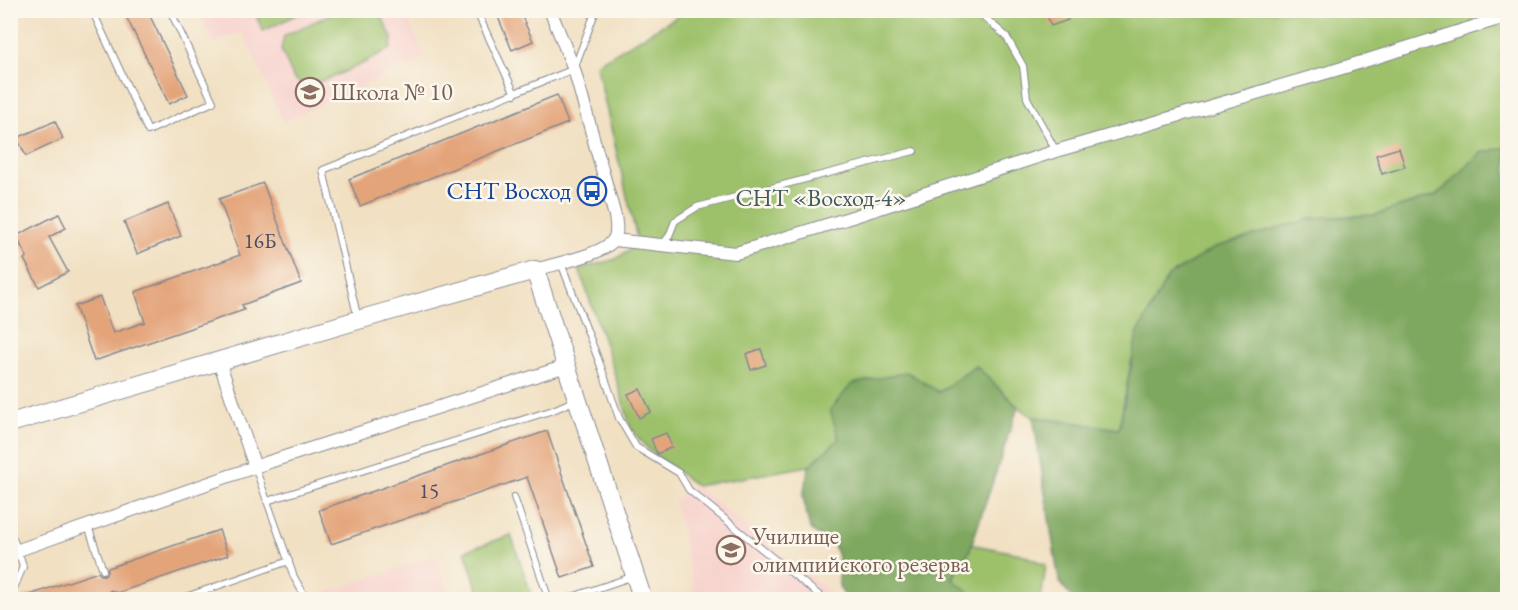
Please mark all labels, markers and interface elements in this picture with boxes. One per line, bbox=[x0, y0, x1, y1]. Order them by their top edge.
school or university icon: Школа № 10 bbox=[294, 76, 326, 108]
place label: Школа № 10 bbox=[331, 76, 453, 107]
place label: СНТ Восход bbox=[447, 175, 571, 206]
bus stop icon: СНТ Восход bbox=[576, 175, 608, 207]
park label: СНТ «Восход-4» bbox=[735, 182, 907, 213]
house number: 16Б bbox=[244, 227, 276, 254]
house number: 15 bbox=[419, 477, 439, 504]
place label: Училище олимпийского резерва bbox=[751, 520, 970, 579]
school or university icon: Училище олимпийского резерва bbox=[715, 534, 747, 566]

